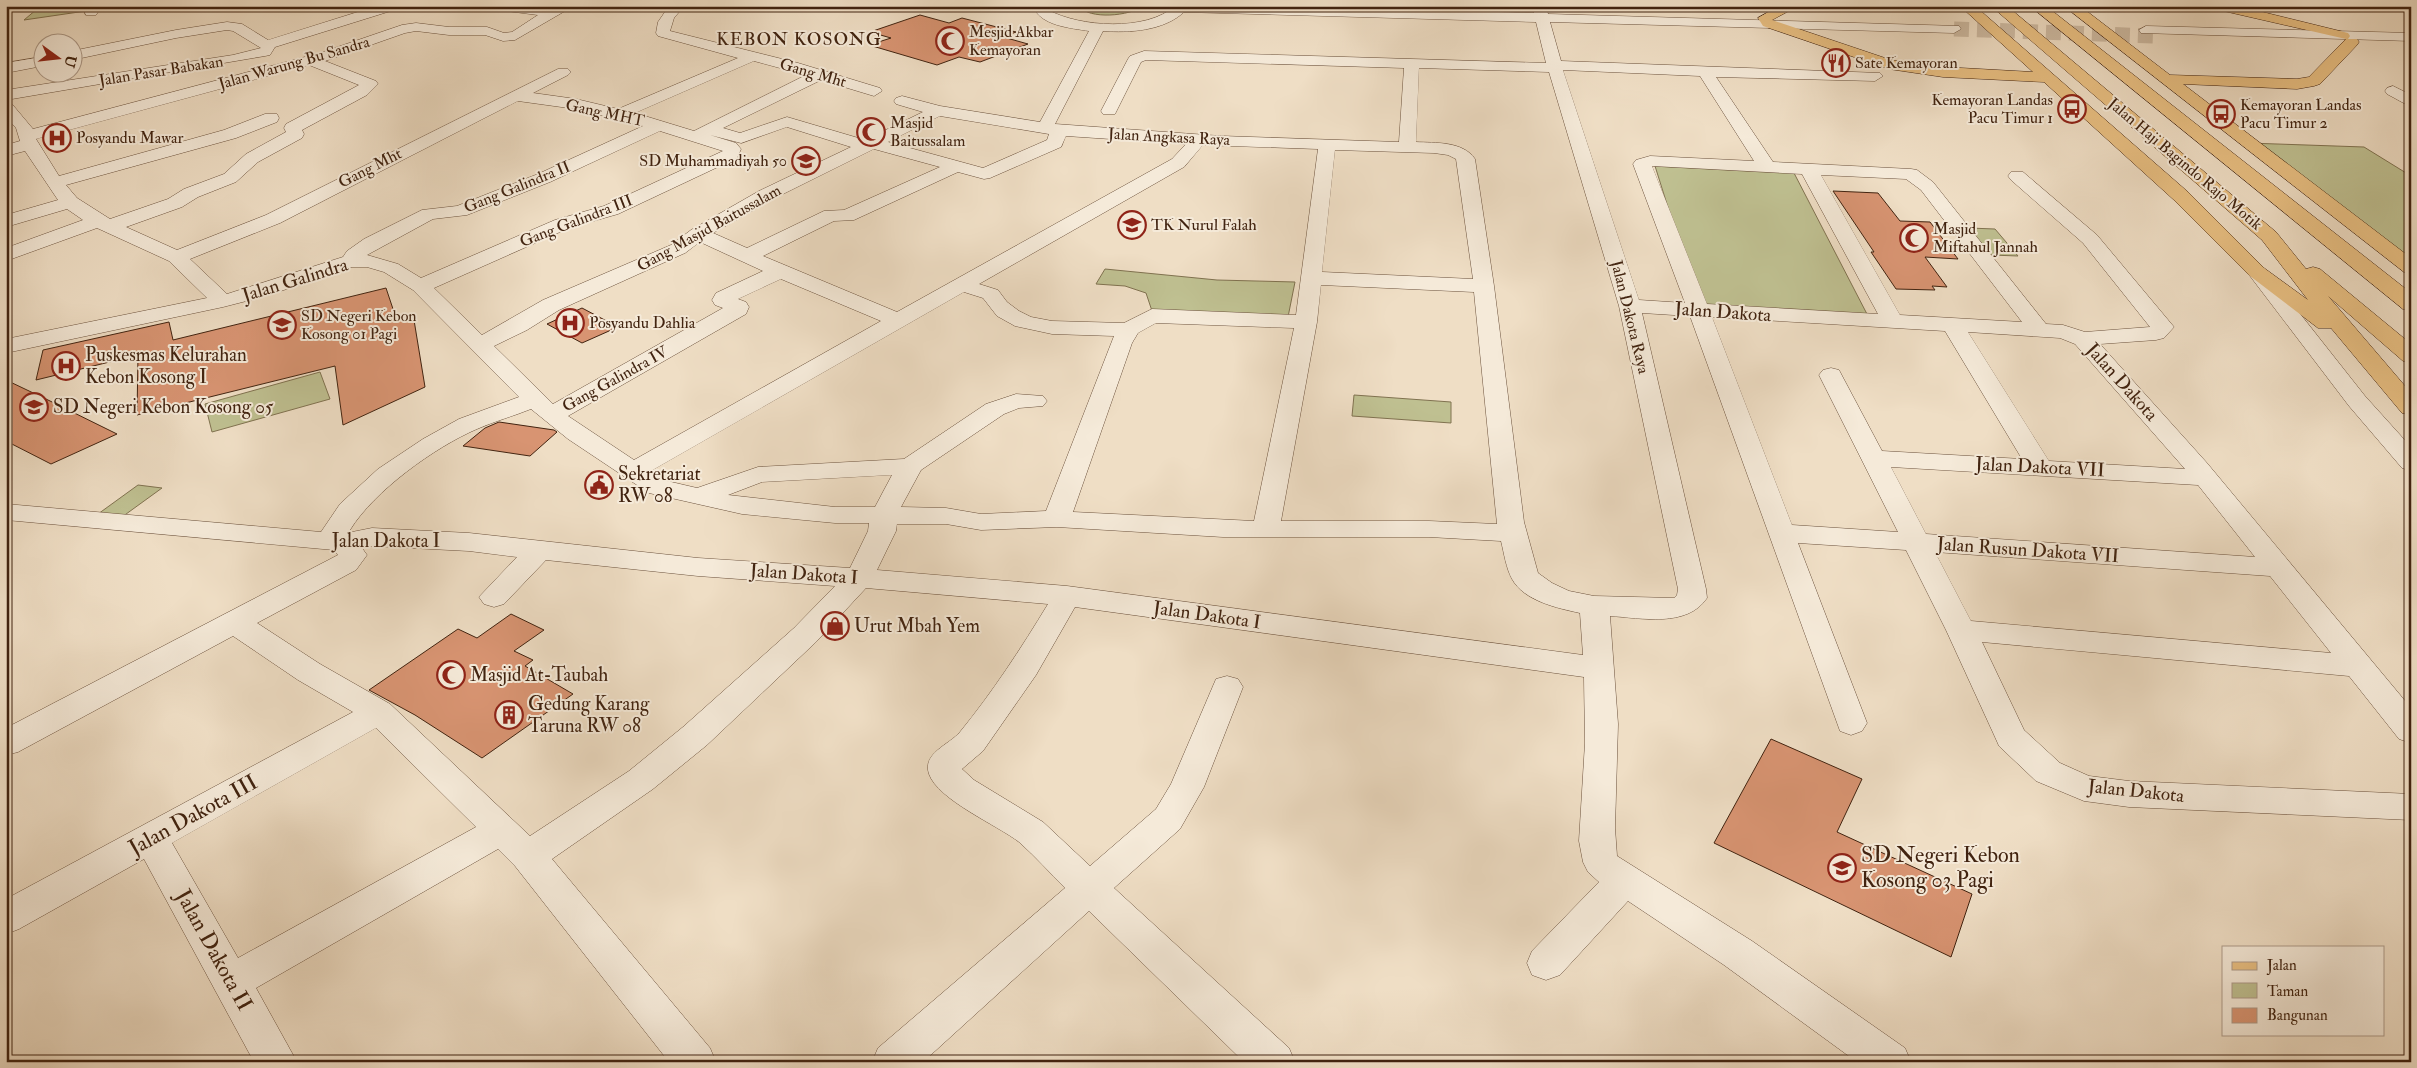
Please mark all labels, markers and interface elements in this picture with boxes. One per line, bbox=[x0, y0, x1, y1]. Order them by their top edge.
place label: Mesjid Akbar Kemayoran bbox=[969, 22, 1054, 60]
mosque icon: Mesjid Akbar Kemayoran bbox=[935, 26, 965, 56]
district label: KEBON KOSONG bbox=[716, 28, 882, 51]
north arrow bbox=[32, 32, 82, 82]
street label: Jalan Warung Bu Sandra bbox=[215, 32, 373, 95]
restaurant icon: Sate Kemayoran bbox=[1821, 48, 1851, 78]
street label: Jalan Pasar Babakan bbox=[96, 51, 225, 92]
text: U bbox=[60, 53, 80, 69]
place label: Sate Kemayoran bbox=[1855, 53, 1958, 73]
street label: Gang Mht bbox=[777, 54, 849, 92]
place label: Kemayoran Landas Pacu Timur 1 bbox=[1931, 90, 2053, 128]
street label: Jalan Haji Bagindo Rajo Motik bbox=[2102, 93, 2266, 235]
bus stop icon: Kemayoran Landas Pacu Timur 1 bbox=[2057, 94, 2087, 124]
street label: Gang MHT bbox=[564, 95, 646, 131]
place label: Kemayoran Landas Pacu Timur 2 bbox=[2240, 95, 2362, 133]
bus stop icon: Kemayoran Landas Pacu Timur 2 bbox=[2206, 99, 2236, 129]
place label: Masjid Baitussalam bbox=[890, 113, 966, 151]
mosque icon: Masjid Baitussalam bbox=[856, 117, 886, 147]
hospital icon: Posyandu Mawar bbox=[42, 123, 72, 153]
street label: Jalan Angkasa Raya bbox=[1106, 124, 1231, 151]
place label: Posyandu Mawar bbox=[76, 128, 184, 148]
street label: Gang Mht bbox=[335, 144, 405, 192]
school or university icon: SD Muhammadiyah 50 bbox=[791, 146, 821, 176]
place label: SD Muhammadiyah 50 bbox=[639, 151, 787, 171]
street label: Gang Galindra II bbox=[461, 157, 573, 217]
street label: Gang Masjid Baitussalam bbox=[634, 180, 785, 276]
street label: Gang Galindra III bbox=[517, 190, 635, 252]
school or university icon: TK Nurul Falah bbox=[1117, 210, 1147, 240]
place label: TK Nurul Falah bbox=[1151, 215, 1257, 235]
place label: Masjid Miftahul Jannah bbox=[1933, 219, 2039, 258]
mosque icon: Masjid Miftahul Jannah bbox=[1899, 223, 1929, 253]
street label: Jalan Galindra bbox=[238, 252, 351, 308]
street label: Jalan Dakota Raya bbox=[1605, 257, 1654, 376]
street label: Jalan Dakota bbox=[1673, 297, 1772, 327]
place label: SD Negeri Kebon Kosong 01 Pagi bbox=[301, 306, 417, 344]
hospital icon: Posyandu Dahlia bbox=[555, 308, 585, 338]
school or university icon: SD Negeri Kebon Kosong 01 Pagi bbox=[267, 310, 297, 340]
place label: Posyandu Dahlia bbox=[589, 313, 696, 333]
street label: Jalan Dakota bbox=[2080, 337, 2163, 426]
street label: Gang Galindra IV bbox=[559, 341, 672, 416]
place label: Puskesmas Kelurahan Kebon Kosong I bbox=[85, 343, 247, 389]
hospital icon: Puskesmas Kelurahan Kebon Kosong I bbox=[51, 351, 81, 381]
school or university icon: SD Negeri Kebon Kosong 05 bbox=[19, 392, 49, 422]
place label: SD Negeri Kebon Kosong 05 bbox=[53, 395, 274, 419]
street label: Jalan Dakota VII bbox=[1974, 452, 2105, 482]
place label: Sekretariat RW 08 bbox=[618, 462, 701, 508]
public building icon: Sekretariat RW 08 bbox=[584, 470, 614, 500]
street label: Jalan Dakota I bbox=[331, 529, 440, 553]
street label: Jalan Rusun Dakota VII bbox=[1935, 532, 2120, 568]
street label: Jalan Dakota I bbox=[748, 558, 859, 590]
street label: Jalan Dakota I bbox=[1151, 595, 1262, 634]
shop icon: Urut Mbah Yem bbox=[820, 611, 850, 641]
place label: Urut Mbah Yem bbox=[854, 614, 980, 638]
mosque icon: Masjid At-Taubah bbox=[436, 660, 466, 690]
place label: Masjid At-Taubah bbox=[470, 663, 608, 687]
place label: Gedung Karang Taruna RW 08 bbox=[528, 692, 650, 738]
building icon: Gedung Karang Taruna RW 08 bbox=[494, 700, 524, 730]
street label: Jalan Dakota III bbox=[123, 768, 263, 862]
street label: Jalan Dakota bbox=[2086, 774, 2186, 808]
place label: SD Negeri Kebon Kosong 03 Pagi bbox=[1861, 841, 2020, 894]
school or university icon: SD Negeri Kebon Kosong 03 Pagi bbox=[1827, 853, 1857, 883]
street label: Jalan Dakota II bbox=[169, 884, 259, 1016]
legend bbox=[2222, 946, 2384, 1036]
text: Jalan bbox=[2266, 956, 2297, 976]
text: Taman bbox=[2267, 982, 2308, 1001]
text: Bangunan bbox=[2267, 1006, 2328, 1025]

